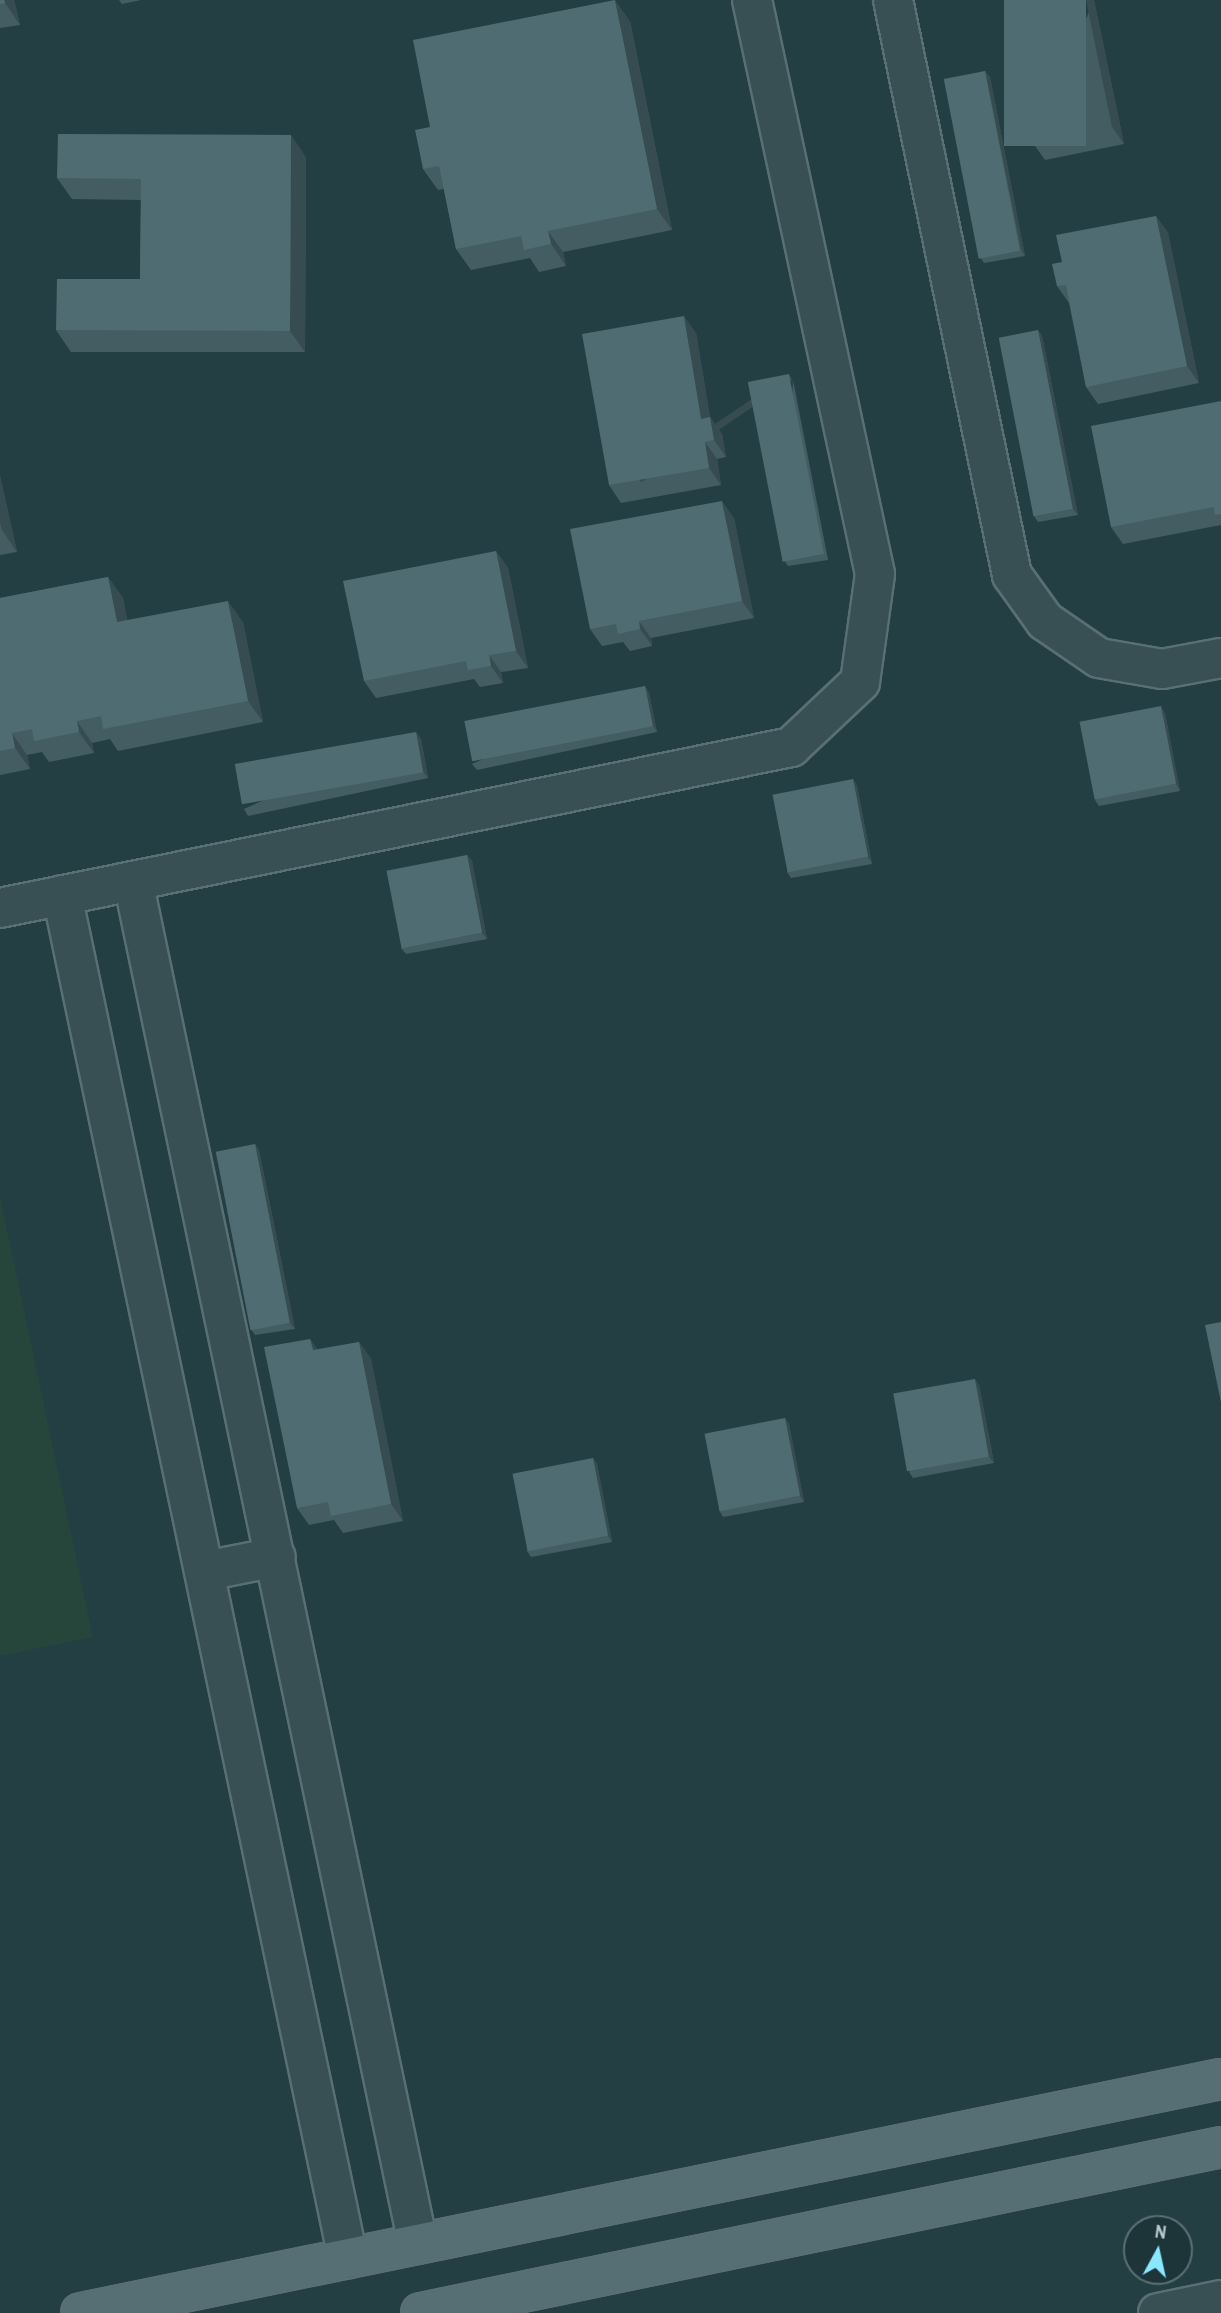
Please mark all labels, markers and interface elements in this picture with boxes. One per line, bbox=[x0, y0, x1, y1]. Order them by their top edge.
north arrow bbox=[1123, 2215, 1193, 2285]
text: N bbox=[1153, 2218, 1168, 2245]

